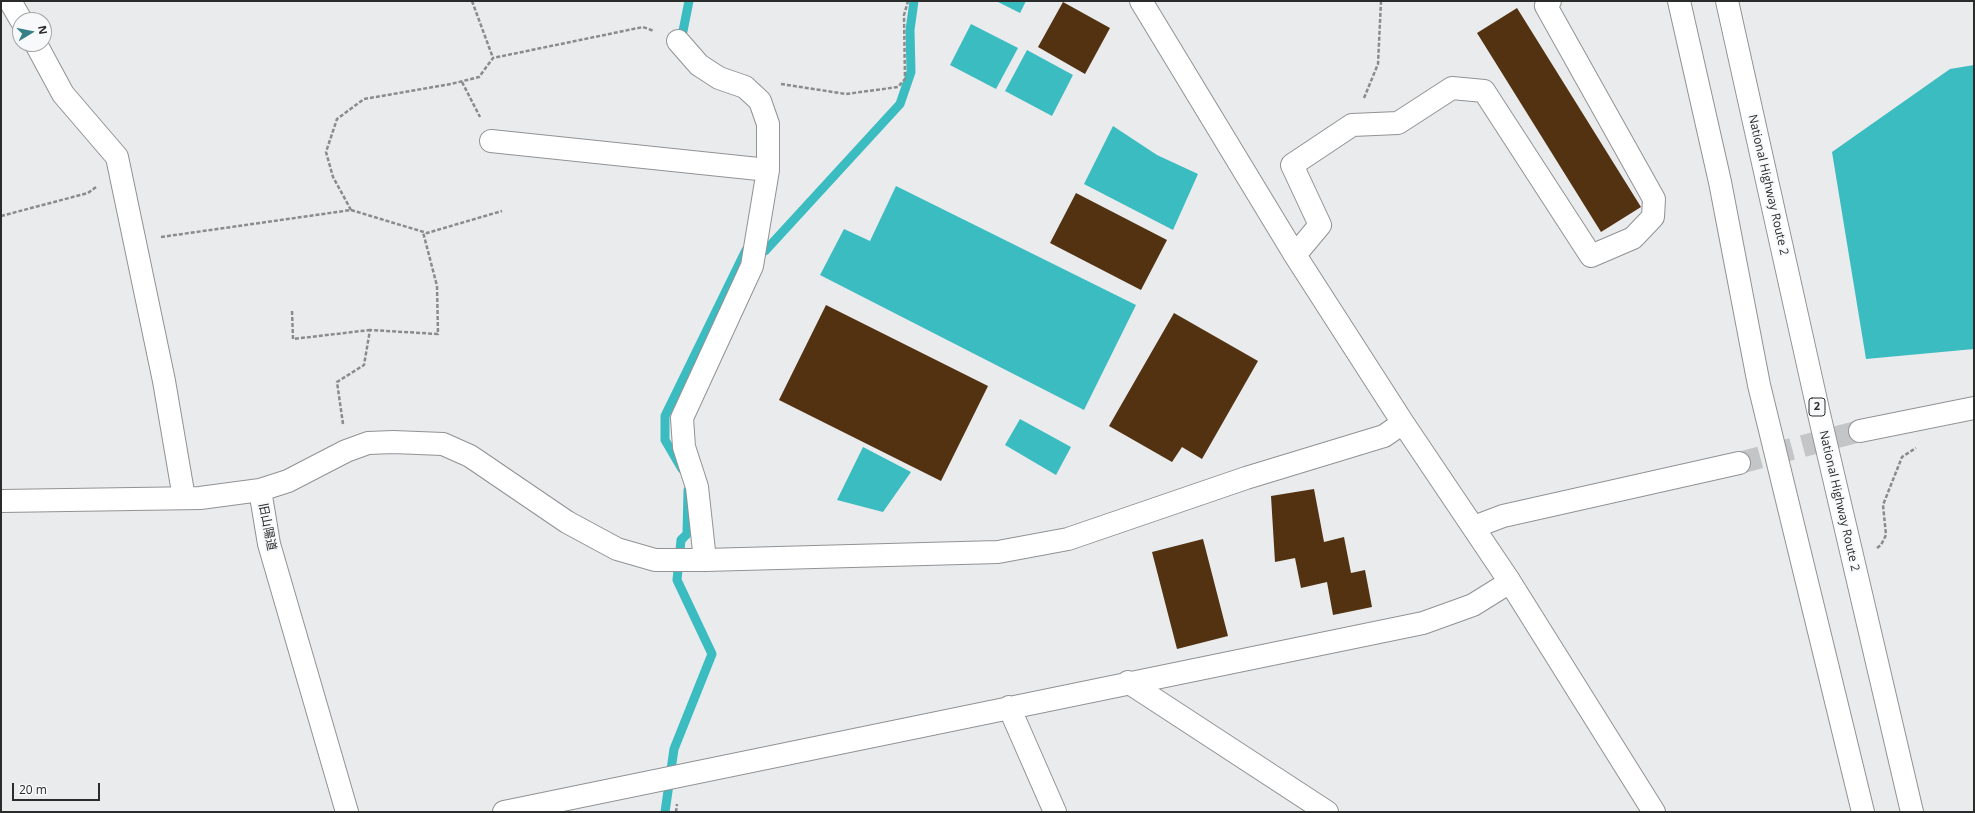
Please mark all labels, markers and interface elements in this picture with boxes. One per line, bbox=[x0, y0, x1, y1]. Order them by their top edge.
north arrow bbox=[12, 12, 52, 52]
text: N bbox=[35, 24, 51, 36]
street label: National Highway Route 2 bbox=[1745, 113, 1791, 257]
road number: 2 bbox=[1809, 398, 1825, 416]
street label: National Highway Route 2 bbox=[1816, 429, 1862, 573]
street label: 旧山陽道 bbox=[255, 502, 279, 552]
scale bar bbox=[14, 775, 102, 801]
text: 20 m bbox=[19, 781, 47, 798]

